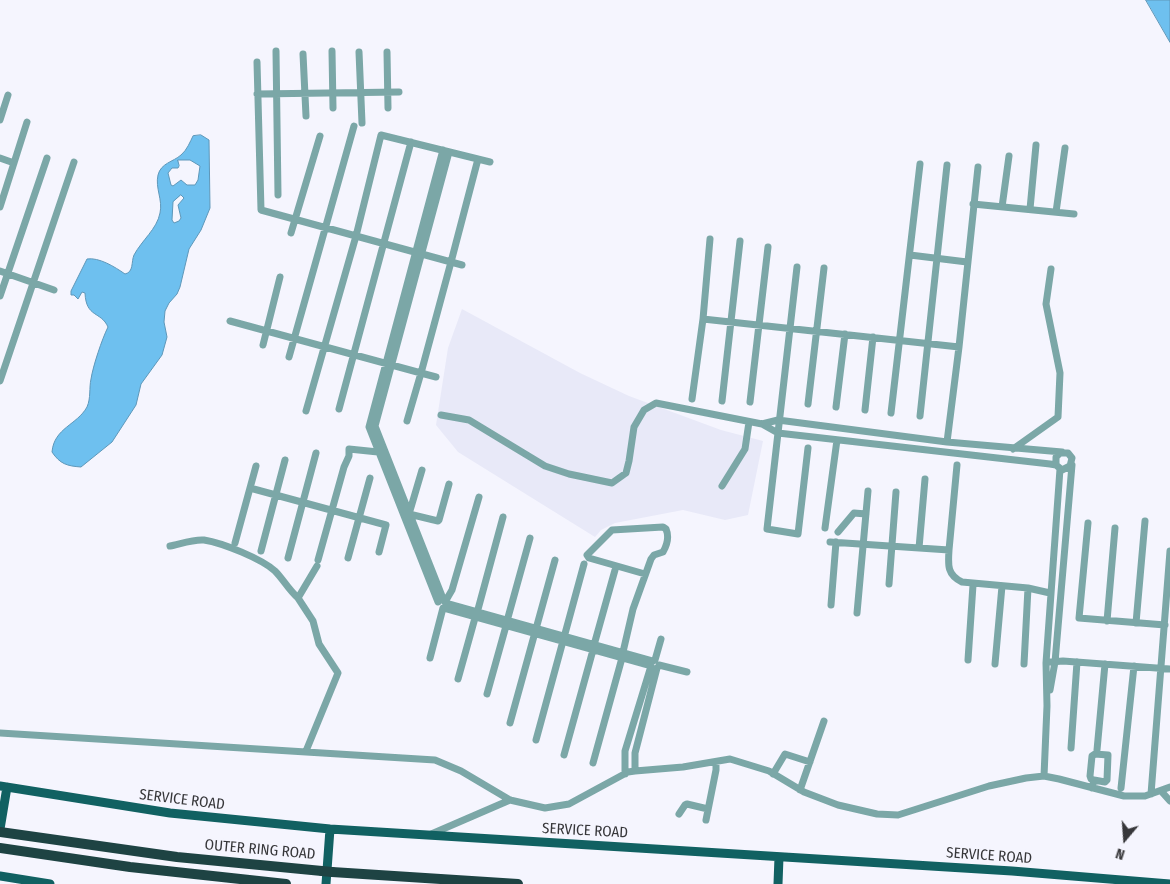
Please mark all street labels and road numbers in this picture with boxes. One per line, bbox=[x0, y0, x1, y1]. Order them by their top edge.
street label: SERVICE ROAD bbox=[138, 786, 226, 814]
street label: SERVICE ROAD bbox=[541, 820, 629, 842]
street label: OUTER RING ROAD bbox=[204, 836, 316, 864]
street label: SERVICE ROAD bbox=[945, 844, 1033, 868]

